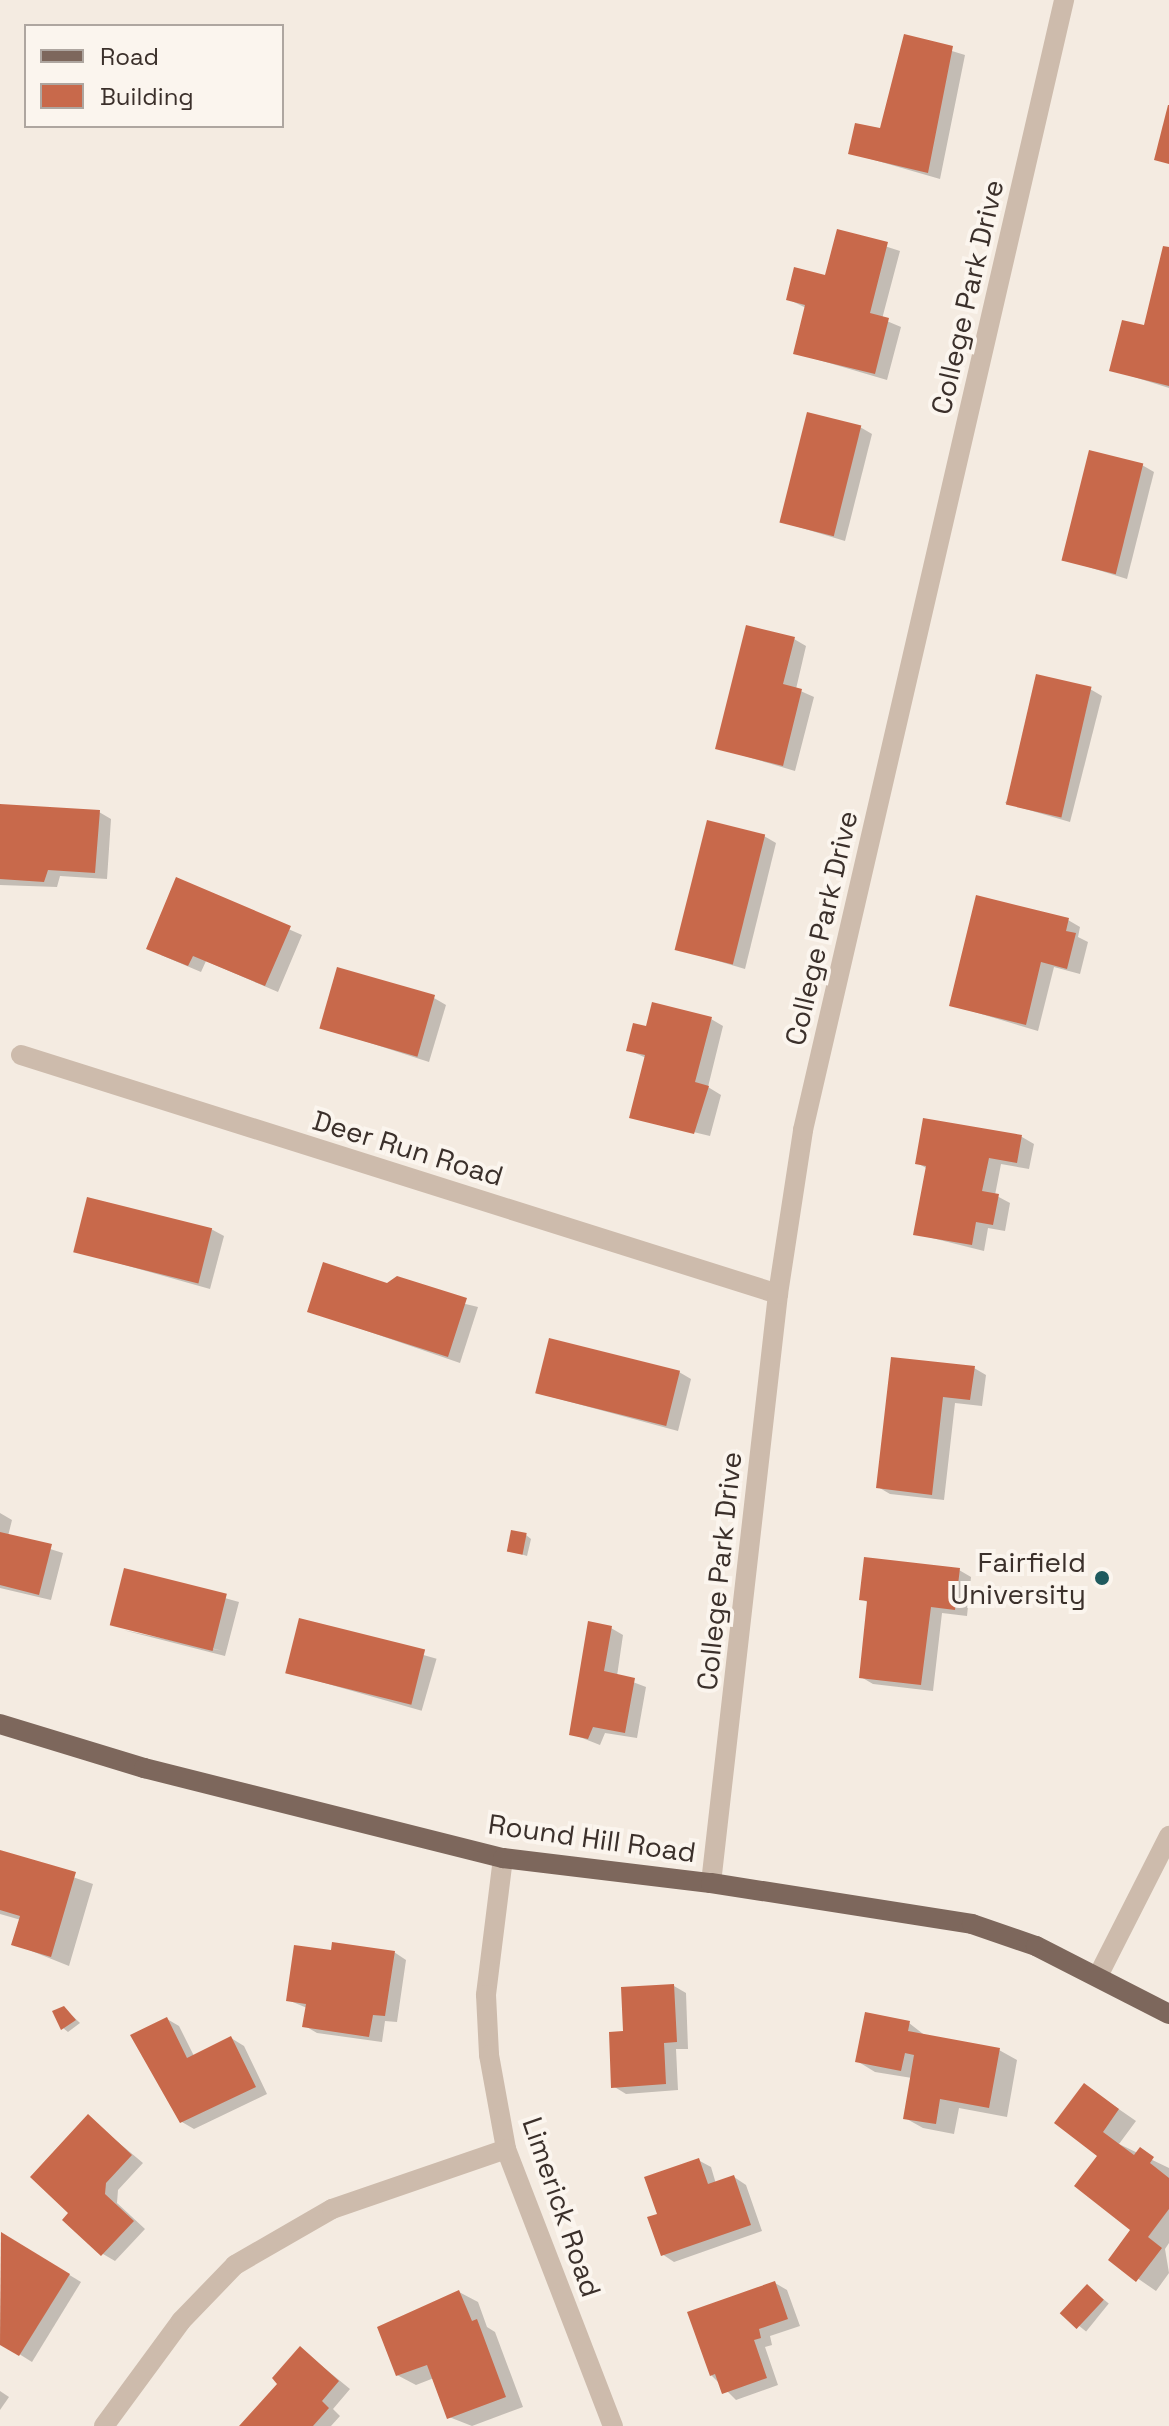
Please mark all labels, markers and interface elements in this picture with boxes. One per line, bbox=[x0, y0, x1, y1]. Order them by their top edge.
legend bbox=[24, 24, 284, 128]
text: Road bbox=[100, 41, 159, 72]
text: Building bbox=[100, 81, 194, 112]
street label: College Park Drive bbox=[924, 176, 1010, 418]
street label: College Park Drive bbox=[778, 807, 864, 1049]
street label: Deer Run Road bbox=[309, 1103, 507, 1193]
street label: College Park Drive bbox=[690, 1450, 748, 1692]
place label: Fairfield University bbox=[950, 1545, 1086, 1611]
marker: Fairfield University bbox=[1093, 1569, 1111, 1587]
street label: Round Hill Road bbox=[486, 1807, 698, 1869]
street label: Limerick Road bbox=[516, 2113, 608, 2301]

